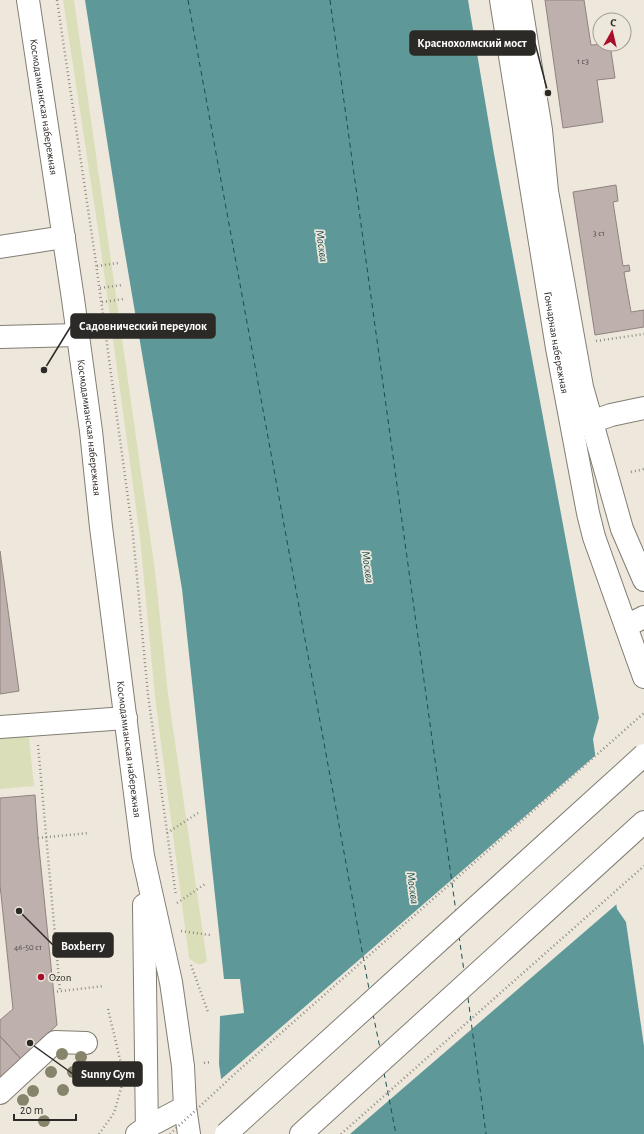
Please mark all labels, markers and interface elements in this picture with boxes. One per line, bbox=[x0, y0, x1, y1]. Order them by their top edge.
north arrow bbox=[592, 12, 632, 52]
text: С bbox=[610, 17, 617, 28]
callout: Краснохолмский мост bbox=[410, 31, 535, 55]
text: Краснохолмский мост bbox=[417, 37, 527, 49]
street label: Космодамианская набережная bbox=[28, 38, 59, 176]
house number: 1 с3 bbox=[577, 57, 589, 66]
water label: Москва bbox=[314, 229, 330, 263]
house number: 3 с1 bbox=[593, 229, 605, 238]
street label: Гончарная набережная bbox=[542, 291, 570, 394]
callout: Садовнический переулок bbox=[71, 314, 215, 338]
text: Садовнический переулок bbox=[79, 320, 207, 333]
street label: Космодамианская набережная bbox=[75, 359, 103, 497]
water label: Москва bbox=[360, 550, 376, 584]
street label: Космодамианская набережная bbox=[115, 680, 143, 818]
water label: Москва bbox=[405, 871, 421, 905]
callout: Boxberry bbox=[53, 933, 113, 957]
text: Boxberry bbox=[61, 940, 106, 953]
house number: 46-50 с1 bbox=[14, 943, 42, 952]
marker: Ozon bbox=[36, 972, 46, 982]
place label: Ozon bbox=[49, 972, 71, 983]
callout: Sunny Gym bbox=[73, 1062, 142, 1086]
text: Sunny Gym bbox=[81, 1068, 135, 1081]
scale bar bbox=[14, 1096, 76, 1122]
text: 20 m bbox=[20, 1104, 43, 1116]

